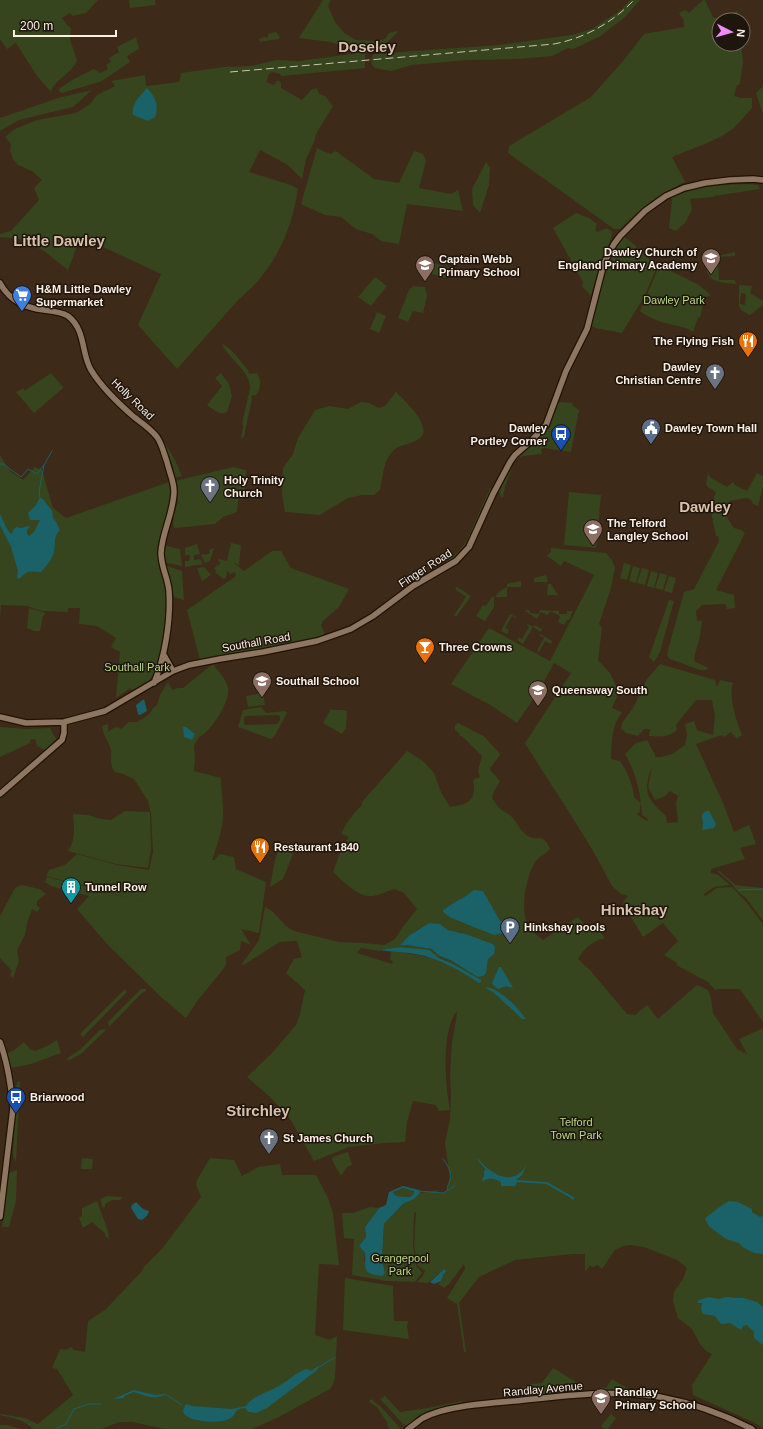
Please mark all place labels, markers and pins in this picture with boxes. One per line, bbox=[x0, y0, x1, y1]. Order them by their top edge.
place label: Dawley Church of England Primary Academy bbox=[558, 246, 698, 271]
school or university icon: Dawley Church of England Primary Academy bbox=[700, 247, 722, 275]
place label: Captain Webb Primary School bbox=[439, 253, 520, 278]
school or university icon: Captain Webb Primary School bbox=[414, 254, 436, 282]
place label: H&M Little Dawley Supermarket bbox=[36, 283, 132, 308]
supermarket icon: H&M Little Dawley Supermarket bbox=[11, 284, 33, 312]
restaurant icon: The Flying Fish bbox=[737, 330, 759, 358]
place label: The Flying Fish bbox=[653, 335, 734, 347]
place label: Dawley Christian Centre bbox=[615, 361, 702, 386]
church icon: Dawley Christian Centre bbox=[704, 362, 726, 390]
public building icon: Dawley Town Hall bbox=[640, 417, 662, 445]
place label: Dawley Portley Corner bbox=[471, 422, 548, 447]
place label: Dawley Town Hall bbox=[665, 422, 757, 434]
bus stop icon: Dawley Portley Corner bbox=[550, 423, 572, 451]
place label: Holy Trinity Church bbox=[224, 474, 285, 499]
church icon: Holy Trinity Church bbox=[199, 475, 221, 503]
place label: The Telford Langley School bbox=[607, 517, 688, 542]
school or university icon: The Telford Langley School bbox=[582, 518, 604, 546]
bar icon: Three Crowns bbox=[414, 636, 436, 664]
place label: Three Crowns bbox=[439, 641, 512, 653]
school or university icon: Southall School bbox=[251, 670, 273, 698]
place label: Southall School bbox=[276, 675, 359, 687]
school or university icon: Queensway South bbox=[527, 679, 549, 707]
place label: Queensway South bbox=[552, 684, 648, 696]
restaurant icon: Restaurant 1840 bbox=[249, 836, 271, 864]
place label: Restaurant 1840 bbox=[274, 841, 359, 853]
building icon: Tunnel Row bbox=[60, 876, 82, 904]
place label: Tunnel Row bbox=[85, 881, 147, 893]
parking icon: Hinkshay pools bbox=[499, 916, 521, 944]
place label: Hinkshay pools bbox=[524, 921, 605, 933]
bus stop icon: Briarwood bbox=[5, 1086, 27, 1114]
place label: Briarwood bbox=[30, 1091, 84, 1103]
church icon: St James Church bbox=[258, 1127, 280, 1155]
place label: St James Church bbox=[283, 1132, 373, 1144]
place label: Randlay Primary School bbox=[615, 1386, 696, 1411]
school or university icon: Randlay Primary School bbox=[590, 1387, 612, 1415]

